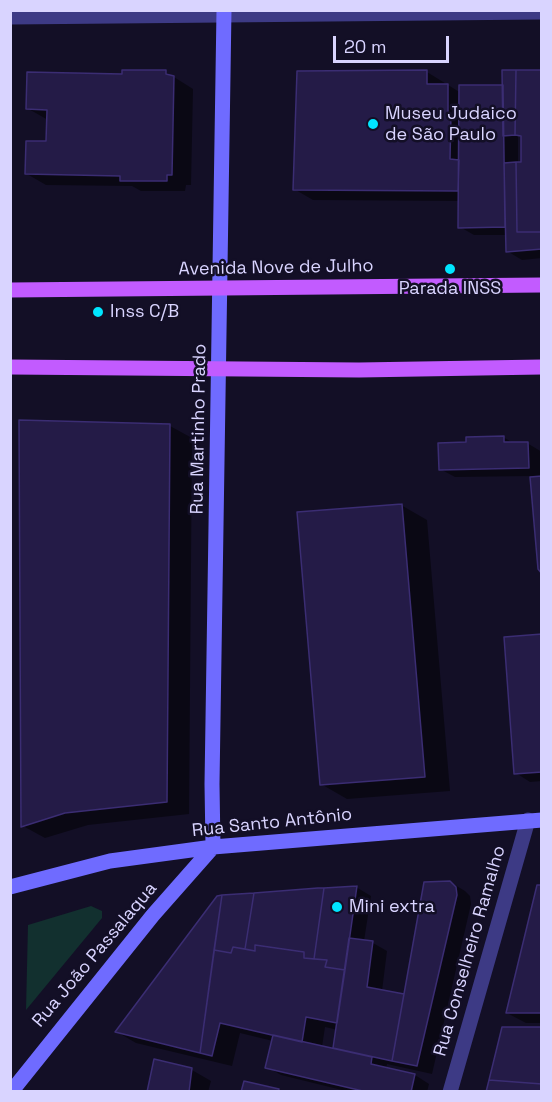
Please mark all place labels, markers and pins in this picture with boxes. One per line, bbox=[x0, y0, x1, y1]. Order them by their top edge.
place label: Museu Judaico de São Paulo bbox=[385, 103, 517, 146]
marker: Museu Judaico de São Paulo bbox=[366, 117, 380, 131]
marker: Parada INSS bbox=[443, 262, 457, 276]
place label: Parada INSS bbox=[399, 278, 501, 300]
place label: Inss C/B bbox=[110, 301, 179, 323]
marker: Inss C/B bbox=[91, 305, 105, 319]
place label: Mini extra bbox=[349, 896, 435, 918]
marker: Mini extra bbox=[330, 900, 344, 914]

